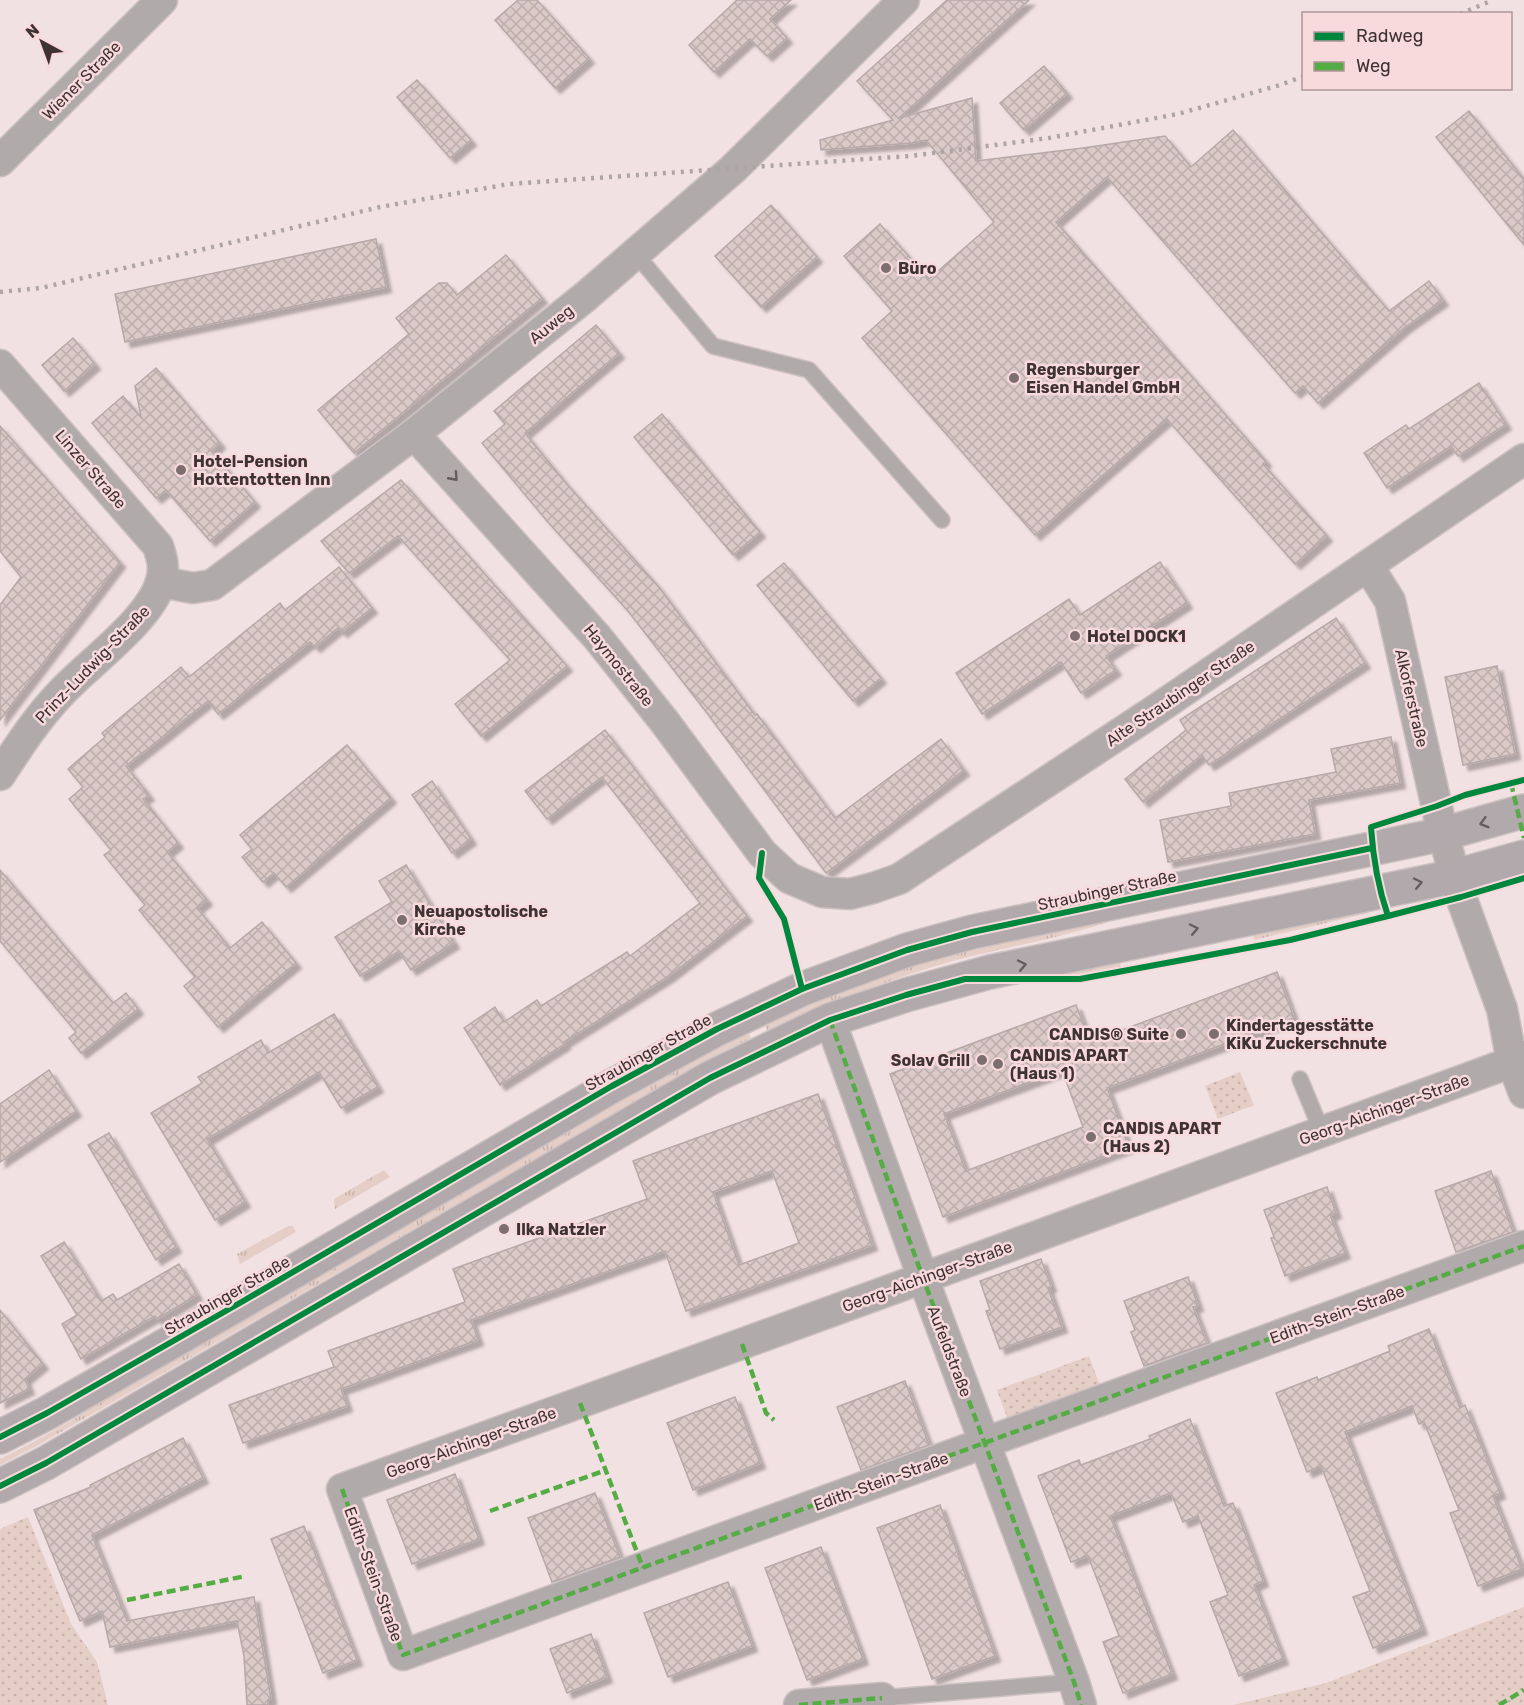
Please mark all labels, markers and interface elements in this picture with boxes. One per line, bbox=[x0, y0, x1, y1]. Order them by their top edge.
north arrow bbox=[12, 12, 72, 72]
legend bbox=[1302, 12, 1512, 90]
text: N bbox=[22, 20, 43, 42]
text: Radweg bbox=[1356, 25, 1423, 47]
street label: Wiener Straße bbox=[38, 37, 125, 124]
text: Weg bbox=[1356, 55, 1391, 77]
place label: Büro bbox=[898, 259, 937, 278]
marker: Büro bbox=[879, 261, 893, 275]
street label: Auweg bbox=[525, 301, 577, 348]
place label: Regensburger Eisen Handel GmbH bbox=[1026, 360, 1180, 397]
marker: Regensburger Eisen Handel GmbH bbox=[1007, 371, 1021, 385]
street label: Linzer Straße bbox=[51, 426, 130, 513]
place label: Hotel-Pension Hottentotten Inn bbox=[193, 452, 330, 489]
marker: Hotel-Pension Hottentotten Inn bbox=[174, 463, 188, 477]
one-way arrow bbox=[447, 470, 458, 481]
street label: Prinz-Ludwig-Straße bbox=[31, 602, 154, 727]
street label: Haymostraße bbox=[580, 621, 657, 710]
place label: Hotel DOCK1 bbox=[1087, 627, 1186, 646]
marker: Hotel DOCK1 bbox=[1068, 629, 1082, 643]
street label: Alte Straubinger Straße bbox=[1102, 637, 1258, 750]
street label: Alkoferstraße bbox=[1391, 647, 1432, 749]
one-way arrow bbox=[1479, 815, 1489, 828]
street label: Straubinger Straße bbox=[1036, 867, 1178, 914]
one-way arrow bbox=[1412, 878, 1422, 891]
place label: Neuapostolische Kirche bbox=[414, 902, 548, 939]
marker: Neuapostolische Kirche bbox=[395, 913, 409, 927]
one-way arrow bbox=[1189, 923, 1199, 936]
one-way arrow bbox=[1016, 960, 1026, 973]
street label: Straubinger Straße bbox=[582, 1010, 715, 1095]
place label: Kindertagesstätte KiKu Zuckerschnute bbox=[1226, 1016, 1387, 1053]
place label: CANDIS® Suite bbox=[1049, 1025, 1169, 1044]
marker: CANDIS® Suite bbox=[1174, 1027, 1188, 1041]
marker: Kindertagesstätte KiKu Zuckerschnute bbox=[1207, 1027, 1221, 1041]
place label: CANDIS APART (Haus 1) bbox=[1010, 1046, 1128, 1083]
place label: Solav Grill bbox=[891, 1051, 970, 1070]
marker: Solav Grill bbox=[975, 1053, 989, 1067]
marker: CANDIS APART (Haus 1) bbox=[991, 1057, 1005, 1071]
street label: Georg-Aichinger-Straße bbox=[1297, 1070, 1472, 1149]
place label: CANDIS APART (Haus 2) bbox=[1103, 1119, 1221, 1156]
marker: CANDIS APART (Haus 2) bbox=[1084, 1130, 1098, 1144]
place label: Ilka Natzler bbox=[516, 1220, 607, 1239]
marker: Ilka Natzler bbox=[497, 1222, 511, 1236]
street label: Georg-Aichinger-Straße bbox=[840, 1237, 1015, 1316]
street label: Straubinger Straße bbox=[161, 1252, 293, 1339]
street label: Edith-Stein-Straße bbox=[1267, 1281, 1407, 1348]
street label: Aufeldstraße bbox=[923, 1303, 976, 1400]
street label: Georg-Aichinger-Straße bbox=[384, 1403, 559, 1482]
street label: Edith-Stein-Straße bbox=[811, 1448, 951, 1515]
street label: Edith-Stein-Straße bbox=[340, 1504, 407, 1644]

